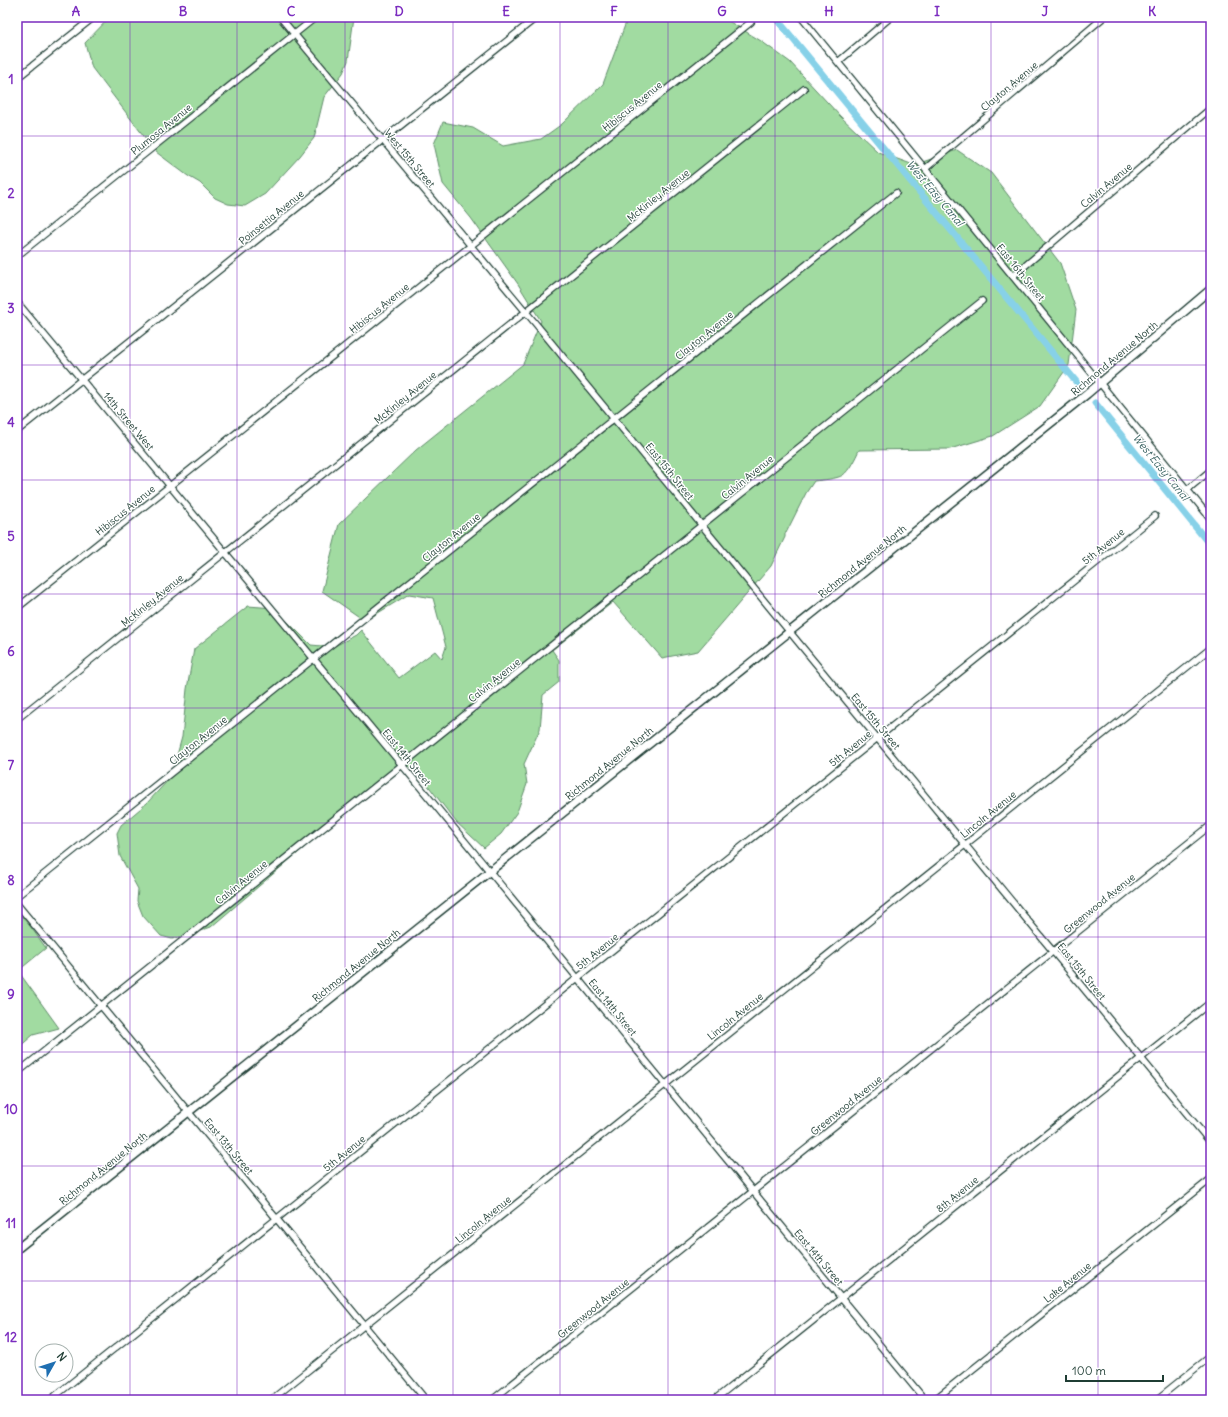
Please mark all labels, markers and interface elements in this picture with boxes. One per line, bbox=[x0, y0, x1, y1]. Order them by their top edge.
text: A bbox=[72, 3, 81, 20]
text: B bbox=[179, 3, 188, 20]
text: C bbox=[287, 3, 296, 20]
text: D bbox=[394, 3, 404, 20]
text: E bbox=[502, 3, 510, 20]
text: F bbox=[610, 3, 618, 20]
text: G bbox=[717, 3, 727, 20]
text: H bbox=[824, 3, 834, 20]
text: I bbox=[934, 3, 940, 20]
text: J bbox=[1042, 3, 1049, 20]
text: K bbox=[1148, 3, 1157, 20]
street label: Clayton Avenue bbox=[978, 59, 1041, 114]
text: 1 bbox=[8, 71, 14, 88]
street label: Hibiscus Avenue bbox=[600, 78, 665, 134]
street label: Plumosa Avenue bbox=[128, 101, 194, 158]
street label: West 15th Street bbox=[381, 126, 438, 191]
water label: West Easy Canal bbox=[903, 157, 968, 230]
street label: Calvin Avenue bbox=[1078, 160, 1135, 211]
street label: McKinley Avenue bbox=[624, 166, 692, 225]
text: 2 bbox=[7, 185, 15, 202]
street label: Poinsettia Avenue bbox=[236, 187, 306, 248]
street label: East 16th Street bbox=[994, 241, 1048, 304]
street label: Hibiscus Avenue bbox=[347, 280, 412, 336]
text: 3 bbox=[7, 300, 15, 317]
street label: Clayton Avenue bbox=[673, 308, 736, 363]
street label: Richmond Avenue North bbox=[1068, 318, 1161, 399]
street label: McKinley Avenue bbox=[371, 368, 439, 427]
street label: 14th Street West bbox=[100, 389, 157, 454]
text: 4 bbox=[7, 414, 15, 431]
water label: West Easy Canal bbox=[1130, 431, 1193, 504]
street label: East 15th Street bbox=[643, 440, 697, 503]
street label: Calvin Avenue bbox=[719, 452, 776, 502]
street label: Hibiscus Avenue bbox=[93, 482, 158, 538]
street label: Clayton Avenue bbox=[420, 510, 483, 565]
street label: Richmond Avenue North bbox=[816, 522, 909, 601]
street label: 5th Avenue bbox=[1079, 525, 1127, 567]
text: 5 bbox=[7, 528, 15, 545]
street label: McKinley Avenue bbox=[118, 571, 186, 630]
text: 6 bbox=[7, 643, 15, 660]
street label: Calvin Avenue bbox=[466, 655, 523, 705]
street label: East 15th Street bbox=[848, 690, 903, 753]
street label: Clayton Avenue bbox=[167, 713, 230, 768]
street label: Richmond Avenue North bbox=[563, 724, 656, 803]
street label: East 14th Street bbox=[380, 726, 434, 789]
street label: 5th Avenue bbox=[826, 727, 874, 769]
text: 7 bbox=[8, 757, 15, 774]
street label: Lincoln Avenue bbox=[958, 788, 1019, 841]
street label: Calvin Avenue bbox=[213, 857, 270, 907]
street label: Greenwood Avenue bbox=[1061, 871, 1138, 936]
text: 8 bbox=[7, 872, 15, 889]
street label: Richmond Avenue North bbox=[310, 926, 403, 1005]
street label: 5th Avenue bbox=[573, 930, 621, 972]
street label: East 15th Street bbox=[1055, 940, 1109, 1003]
street label: East 14th Street bbox=[586, 976, 640, 1039]
text: 9 bbox=[7, 986, 15, 1003]
street label: Lincoln Avenue bbox=[705, 990, 766, 1043]
street label: Greenwood Avenue bbox=[808, 1073, 885, 1138]
text: 10 bbox=[4, 1101, 18, 1118]
street label: East 13th Street bbox=[201, 1115, 256, 1178]
street label: Richmond Avenue North bbox=[57, 1129, 150, 1208]
street label: 5th Avenue bbox=[320, 1132, 368, 1174]
street label: 8th Avenue bbox=[933, 1173, 981, 1215]
street label: Lincoln Avenue bbox=[453, 1193, 514, 1246]
text: 11 bbox=[6, 1215, 16, 1232]
street label: East 14th Street bbox=[791, 1226, 846, 1289]
street label: Lake Avenue bbox=[1041, 1259, 1094, 1305]
street label: Greenwood Avenue bbox=[555, 1276, 632, 1341]
text: 12 bbox=[5, 1329, 17, 1346]
north arrow bbox=[34, 1343, 74, 1383]
text: N bbox=[54, 1349, 70, 1364]
scale bar bbox=[1066, 1357, 1163, 1383]
text: 100 m bbox=[1072, 1363, 1106, 1378]

